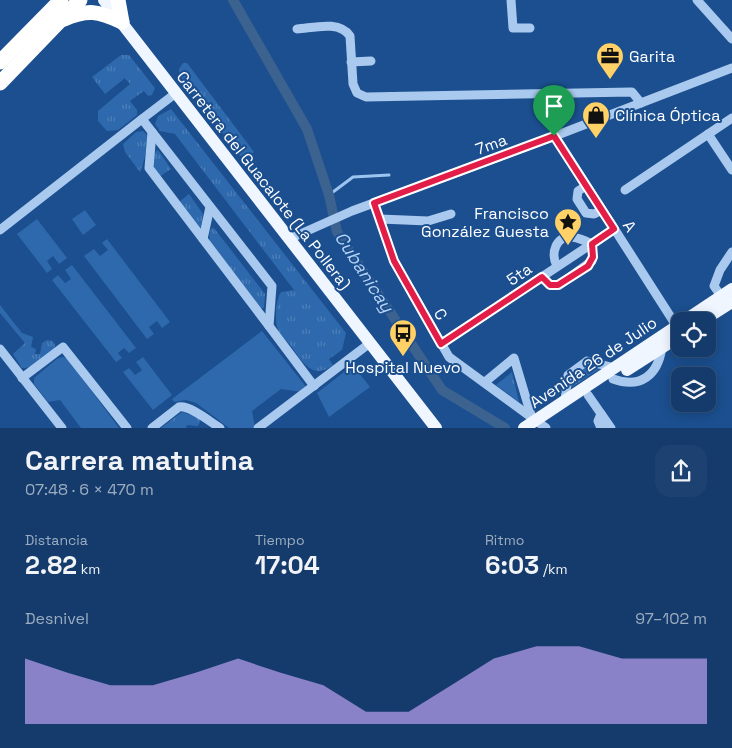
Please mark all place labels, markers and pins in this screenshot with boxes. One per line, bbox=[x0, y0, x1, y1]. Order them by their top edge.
office icon: Garita bbox=[595, 41, 625, 80]
place label: Garita bbox=[629, 46, 675, 67]
pin bbox=[533, 85, 575, 136]
shop icon: Clínica Óptica bbox=[581, 100, 611, 139]
place label: Clínica Óptica bbox=[615, 105, 720, 126]
place label: Francisco González Guesta bbox=[421, 203, 549, 242]
place icon: Francisco González Guesta bbox=[553, 207, 583, 246]
bus stop icon: Hospital Nuevo bbox=[388, 318, 418, 357]
place label: Hospital Nuevo bbox=[345, 357, 461, 378]

